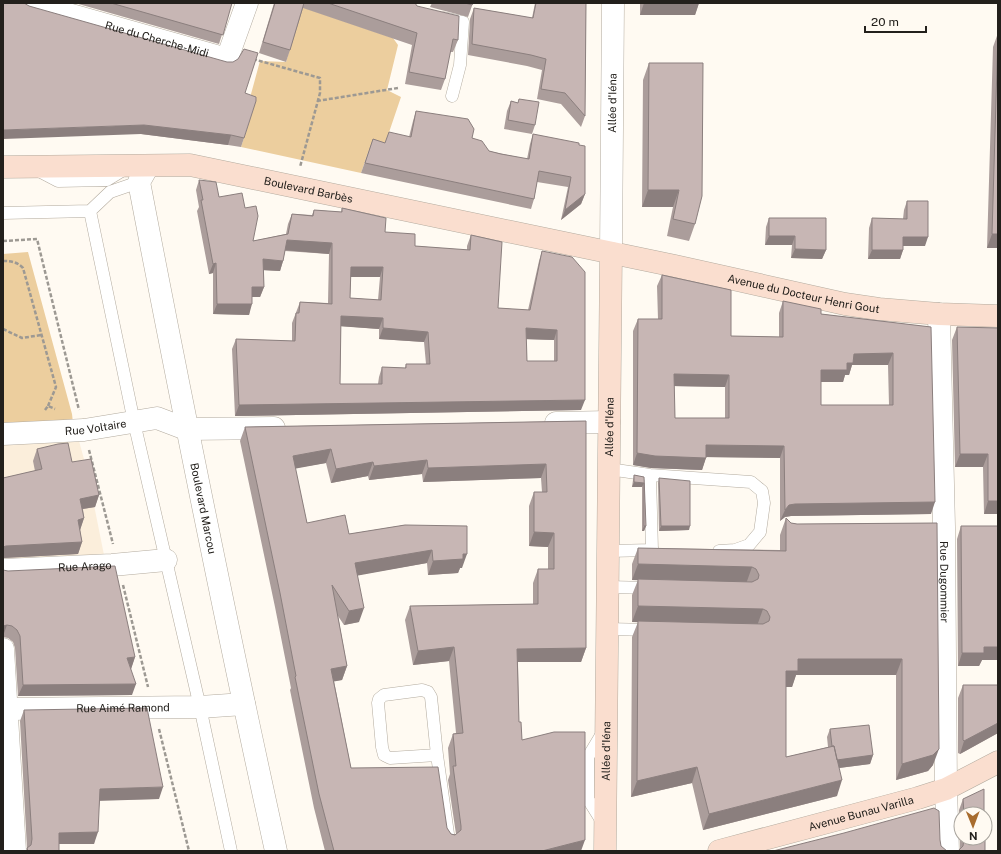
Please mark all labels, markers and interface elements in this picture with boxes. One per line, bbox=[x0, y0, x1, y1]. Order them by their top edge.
scale bar bbox=[865, 8, 926, 34]
text: 20 m bbox=[871, 15, 899, 29]
street label: Rue du Cherche-Midi bbox=[104, 19, 210, 60]
street label: Allée d'Iéna bbox=[606, 73, 618, 133]
street label: Boulevard Barbès bbox=[263, 175, 354, 205]
street label: Avenue du Docteur Henri Gout bbox=[726, 272, 880, 315]
street label: Allée d'Iéna bbox=[603, 397, 616, 457]
street label: Rue Voltaire bbox=[65, 417, 127, 437]
street label: Boulevard Marcou bbox=[188, 462, 219, 555]
street label: Rue Dugommier bbox=[938, 541, 951, 623]
street label: Rue Arago bbox=[58, 559, 112, 573]
street label: Rue Aimé Ramond bbox=[76, 701, 170, 714]
street label: Allée d'Iéna bbox=[600, 721, 612, 781]
street label: Avenue Bunau Varilla bbox=[807, 793, 915, 833]
north arrow bbox=[953, 806, 993, 846]
text: N bbox=[969, 830, 978, 842]

